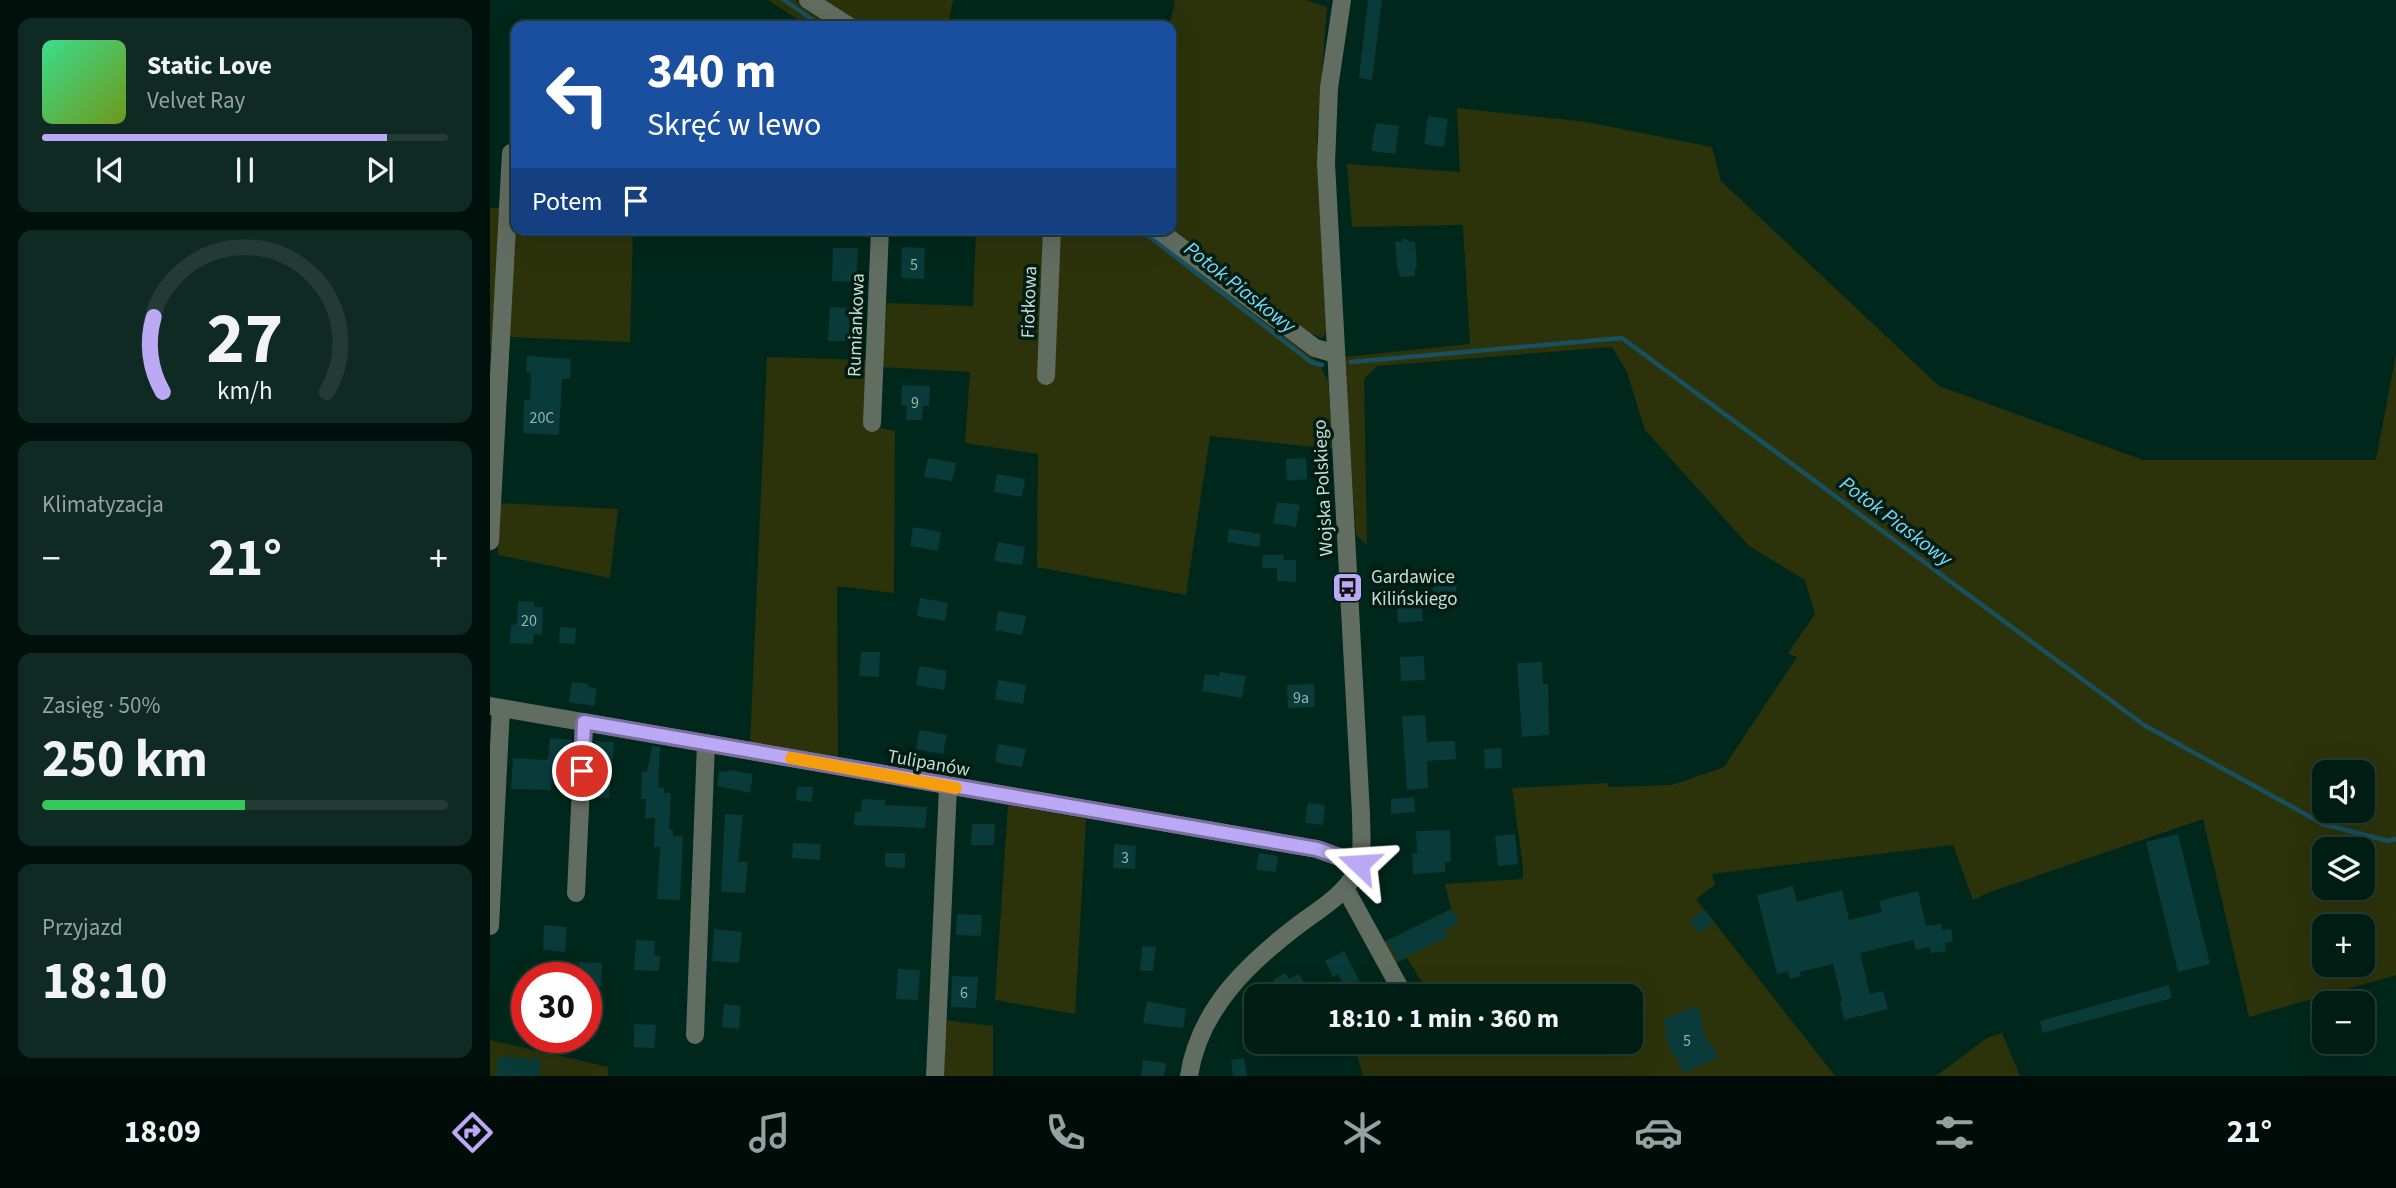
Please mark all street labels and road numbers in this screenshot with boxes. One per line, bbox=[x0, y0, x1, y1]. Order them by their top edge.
street label: Fiołkowa bbox=[1015, 265, 1044, 339]
street label: Rumiankowa bbox=[841, 273, 872, 377]
street label: Wojska Polskiego bbox=[1306, 419, 1341, 557]
street label: Tulipanów bbox=[885, 743, 972, 784]

